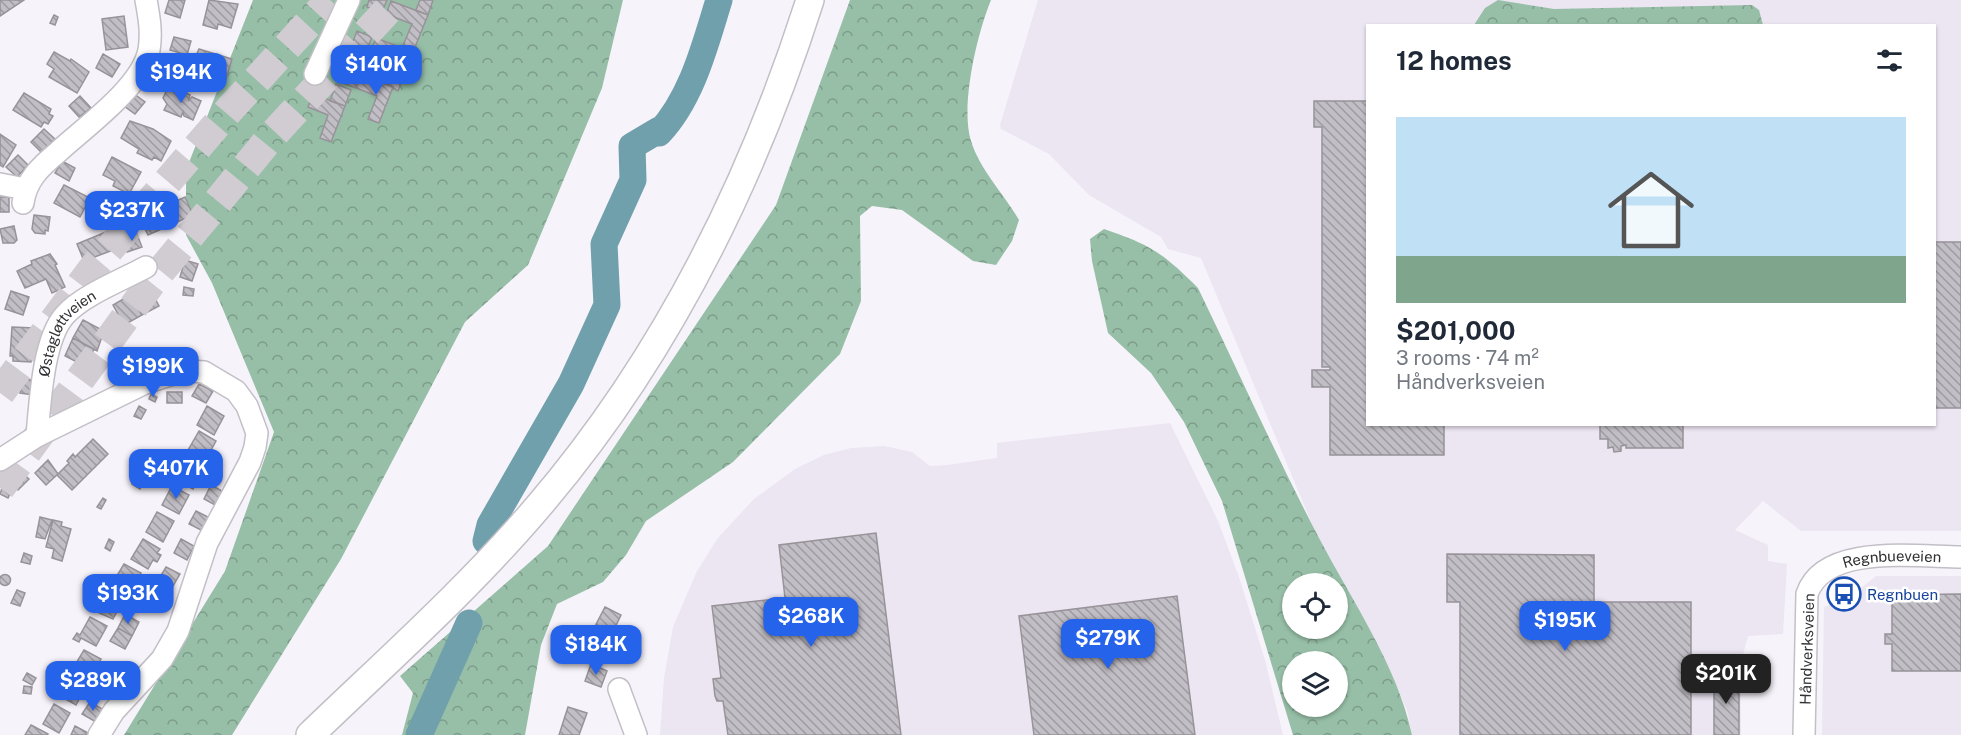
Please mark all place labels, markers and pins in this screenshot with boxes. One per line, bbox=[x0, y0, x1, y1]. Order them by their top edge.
pin: $140K bbox=[334, 45, 418, 96]
pin: $194K bbox=[139, 53, 223, 104]
pin: $237K bbox=[90, 191, 174, 242]
pin: $199K bbox=[111, 347, 195, 398]
pin: $407K bbox=[134, 449, 218, 500]
pin: $193K bbox=[86, 574, 170, 625]
bus stop icon: Regnbuen bbox=[1826, 576, 1862, 612]
place label: Regnbuen bbox=[1867, 586, 1938, 603]
pin: $268K bbox=[769, 597, 853, 648]
pin: $195K bbox=[1523, 601, 1607, 652]
pin: $279K bbox=[1066, 619, 1150, 670]
pin: $184K bbox=[554, 625, 638, 676]
pin: $201K bbox=[1684, 654, 1768, 705]
pin: $289K bbox=[51, 661, 135, 712]

